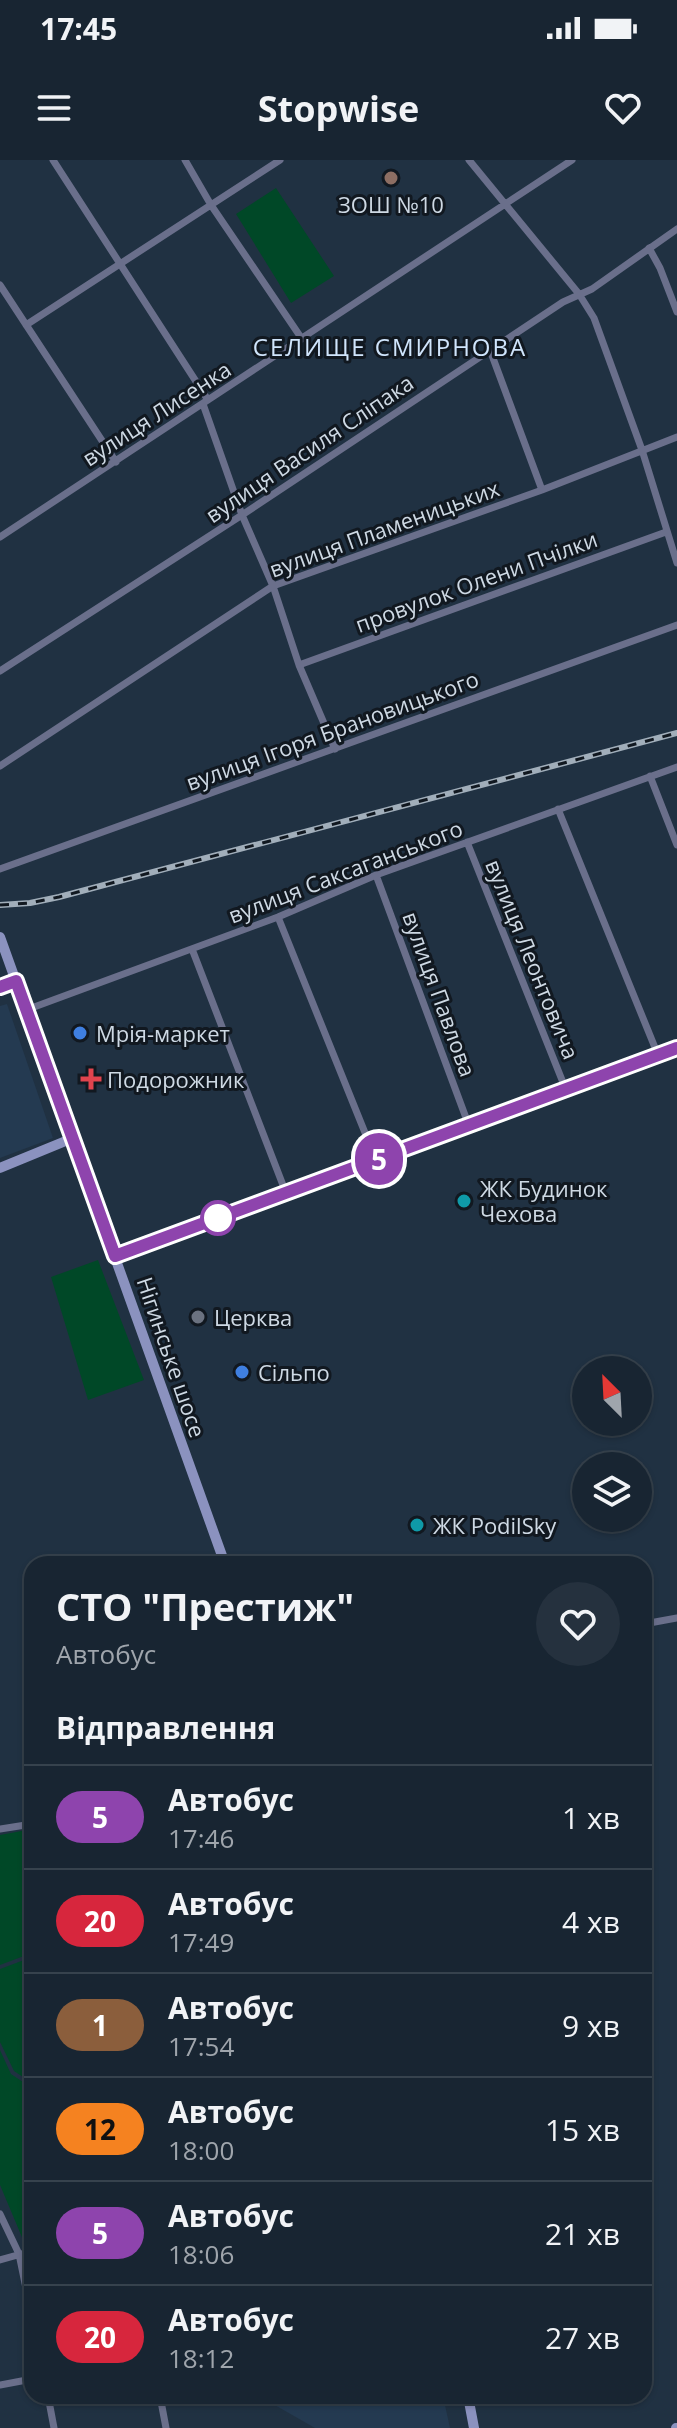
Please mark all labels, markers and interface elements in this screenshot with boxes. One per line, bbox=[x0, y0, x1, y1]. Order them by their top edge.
text: 17:45 bbox=[40, 8, 117, 49]
text: Stopwise bbox=[258, 84, 419, 133]
icon: menu bbox=[32, 86, 76, 130]
icon: heart bbox=[601, 86, 645, 130]
marker: ЗОШ №10 bbox=[382, 169, 400, 187]
place label: ЗОШ №10 bbox=[338, 189, 444, 219]
district label: СЕЛИЩЕ СМИРНОВА bbox=[253, 330, 527, 363]
street label: вулиця Лисенка bbox=[76, 354, 236, 472]
street label: вулиця Василя Сліпака bbox=[199, 367, 419, 529]
street label: вулиця Пламеницьких bbox=[265, 472, 504, 584]
street label: провулок Олени Пчілки bbox=[351, 523, 601, 639]
street label: вулиця Ігоря Брановицького bbox=[182, 663, 482, 797]
street label: вулиця Саксаганського bbox=[224, 812, 466, 930]
street label: вулиця Леонтовича bbox=[479, 855, 587, 1063]
street label: вулиця Павлова bbox=[396, 907, 484, 1081]
place label: Мрія-маркет bbox=[96, 1018, 230, 1048]
marker: Мрія-маркет bbox=[71, 1024, 89, 1042]
place label: Подорожник bbox=[107, 1064, 245, 1094]
marker: Подорожник bbox=[82, 1070, 100, 1088]
line badge: 5 bbox=[353, 1133, 405, 1185]
text: 5 bbox=[371, 1140, 387, 1178]
place label: ЖК Будинок Чехова bbox=[480, 1173, 608, 1228]
marker: ЖК Будинок Чехова bbox=[455, 1192, 473, 1210]
unlabelled marker bbox=[201, 1201, 235, 1235]
street label: Нігинське шосе bbox=[130, 1273, 214, 1441]
place label: Церква bbox=[214, 1302, 292, 1332]
marker: Церква bbox=[189, 1308, 207, 1326]
north arrow bbox=[572, 1356, 652, 1436]
map controls bbox=[572, 1356, 652, 1532]
place label: Сільпо bbox=[258, 1357, 330, 1387]
marker: Сільпо bbox=[233, 1363, 251, 1381]
button: layers bbox=[572, 1452, 652, 1532]
place label: ЖК PodilSky bbox=[433, 1510, 557, 1540]
marker: ЖК PodilSky bbox=[408, 1516, 426, 1534]
text: СТО "Престиж" bbox=[56, 1580, 354, 1632]
button: heart bbox=[536, 1582, 620, 1666]
text: Автобус bbox=[56, 1636, 156, 1672]
text: Відправлення bbox=[56, 1707, 275, 1748]
text: Автобус bbox=[168, 1779, 294, 1820]
text: 1 хв bbox=[562, 1797, 620, 1838]
text: 5 bbox=[92, 1798, 108, 1836]
text: 17:46 bbox=[168, 1820, 234, 1856]
text: Автобус bbox=[168, 1883, 294, 1924]
text: 4 хв bbox=[562, 1901, 620, 1942]
text: 20 bbox=[84, 1902, 116, 1940]
text: 17:49 bbox=[168, 1924, 234, 1960]
text: Автобус bbox=[168, 1987, 294, 2028]
text: 9 хв bbox=[562, 2005, 620, 2046]
text: 1 bbox=[92, 2006, 108, 2044]
text: 17:54 bbox=[168, 2028, 234, 2064]
text: Автобус bbox=[168, 2091, 294, 2132]
text: 15 хв bbox=[545, 2109, 620, 2150]
text: 12 bbox=[84, 2110, 116, 2148]
text: 18:00 bbox=[168, 2132, 234, 2168]
text: Автобус bbox=[168, 2195, 294, 2236]
text: 21 хв bbox=[545, 2213, 620, 2254]
text: 5 bbox=[92, 2214, 108, 2252]
text: 18:06 bbox=[168, 2236, 234, 2272]
text: Автобус bbox=[168, 2299, 294, 2340]
text: 27 хв bbox=[545, 2317, 620, 2358]
text: 20 bbox=[84, 2318, 116, 2356]
text: 18:12 bbox=[168, 2340, 234, 2376]

